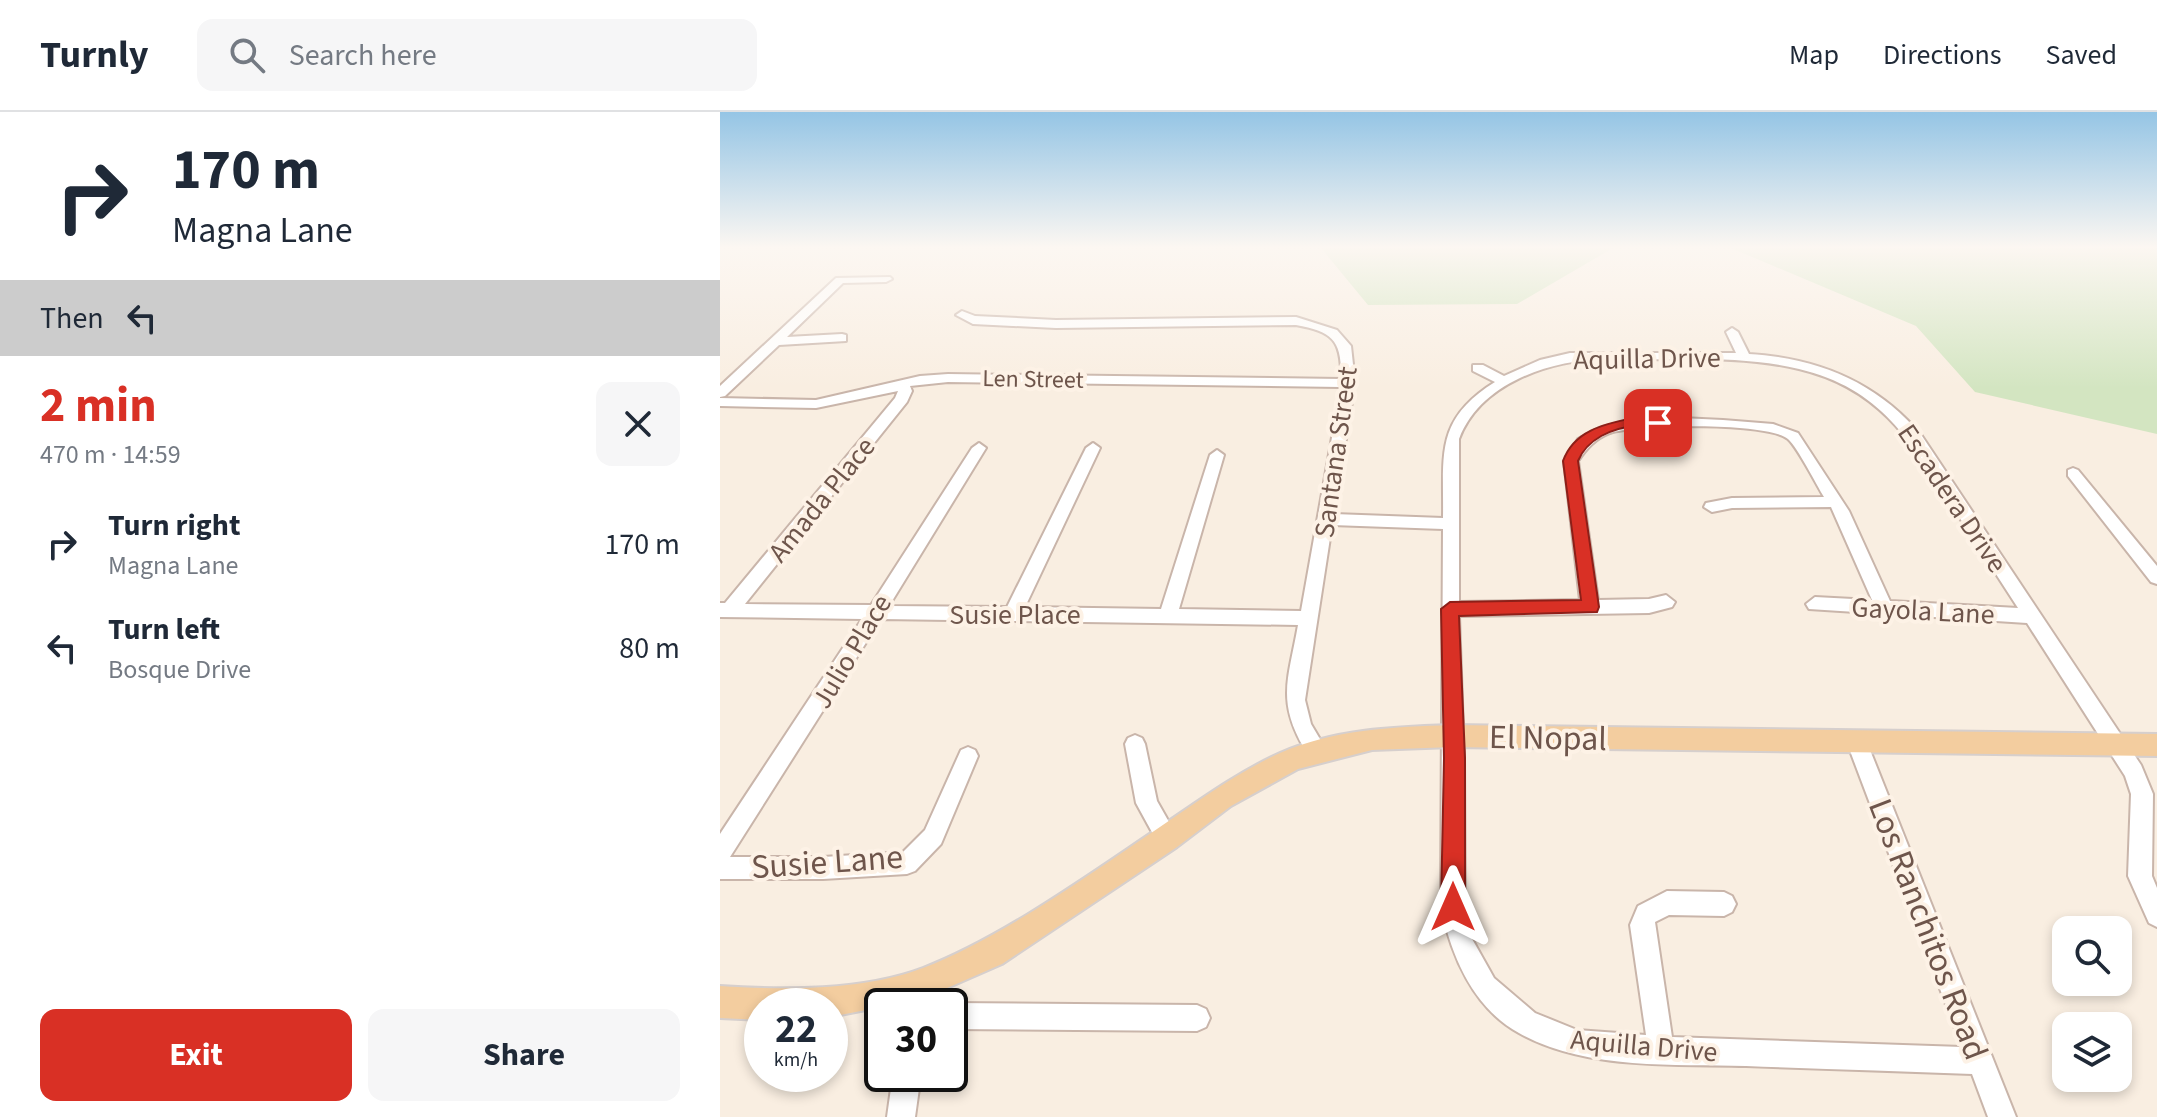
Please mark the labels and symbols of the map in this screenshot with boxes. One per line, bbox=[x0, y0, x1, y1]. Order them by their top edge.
street label: Aquilla Drive bbox=[1573, 338, 1721, 380]
street label: Len Street bbox=[982, 361, 1084, 398]
street label: Santana Street bbox=[1304, 363, 1368, 540]
pin bbox=[1624, 389, 1692, 457]
street label: Escadera Drive bbox=[1888, 416, 2017, 581]
street label: Amada Place bbox=[759, 428, 885, 571]
street label: Julio Place bbox=[802, 587, 902, 716]
street label: Gayola Lane bbox=[1850, 587, 1996, 635]
street label: Susie Place bbox=[949, 595, 1081, 635]
street label: El Nopal bbox=[1489, 713, 1607, 764]
street label: Los Ranchitos Road bbox=[1855, 792, 2000, 1067]
street label: Susie Lane bbox=[750, 833, 905, 892]
position arrow bbox=[1411, 865, 1495, 949]
speed limit sign: 30 bbox=[864, 988, 968, 1092]
street label: Aquilla Drive bbox=[1569, 1020, 1719, 1072]

